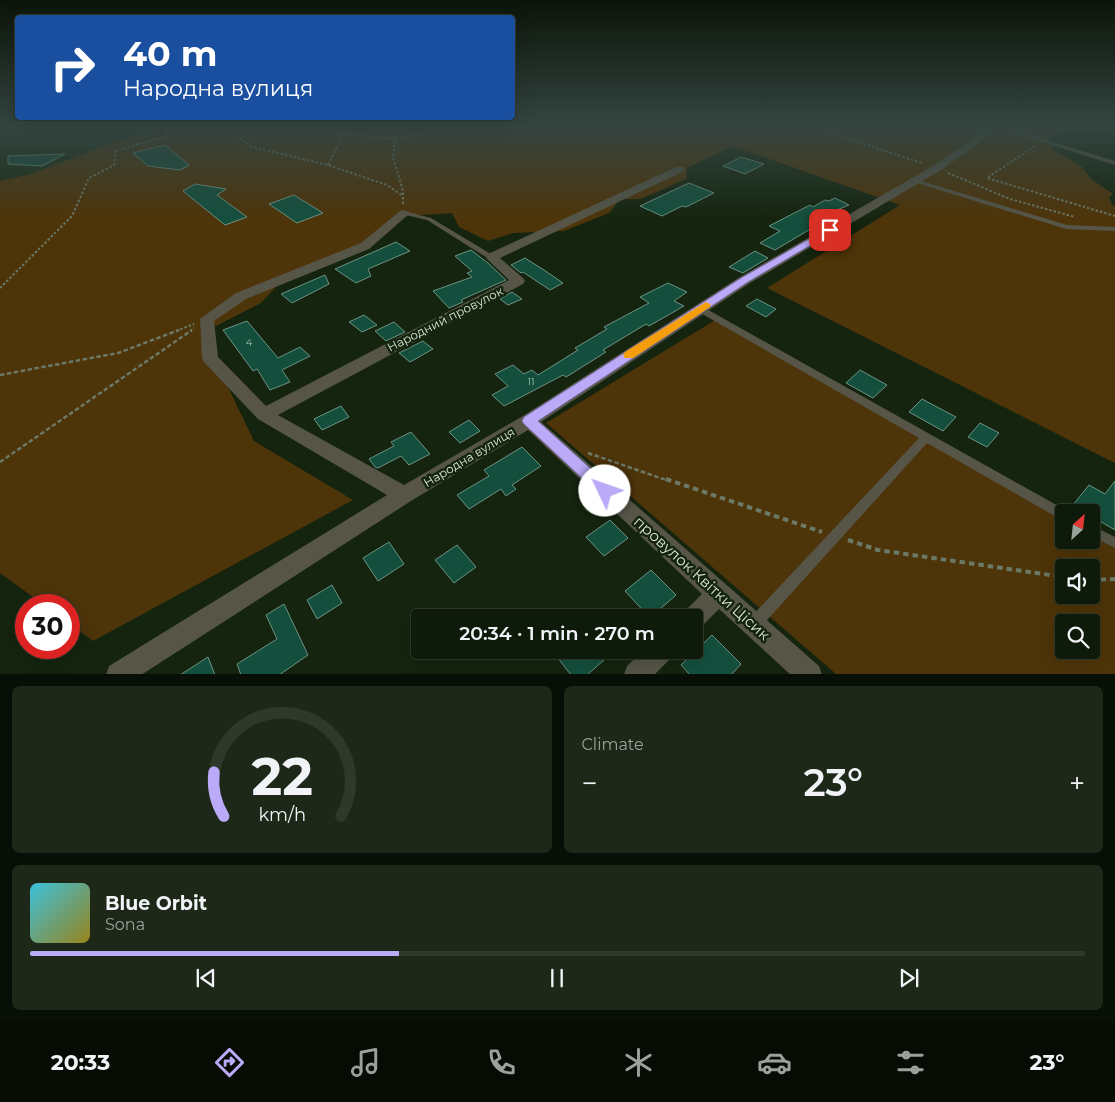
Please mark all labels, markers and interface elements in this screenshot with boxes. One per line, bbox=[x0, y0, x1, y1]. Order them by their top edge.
text: 40 m bbox=[123, 32, 218, 75]
icon: right bbox=[40, 35, 105, 100]
text: Народна вулиця bbox=[123, 75, 313, 102]
pin bbox=[809, 209, 851, 251]
icon: arrive bbox=[816, 216, 844, 244]
street label: Народний провулок bbox=[385, 283, 505, 355]
house number: 4 bbox=[246, 336, 253, 349]
house number: 11 bbox=[527, 375, 535, 388]
street label: Народна вулиця bbox=[421, 424, 517, 490]
position arrow bbox=[578, 464, 630, 516]
north arrow bbox=[1055, 504, 1100, 549]
map controls bbox=[1055, 504, 1100, 659]
street label: провулок Квітки Цісик bbox=[630, 512, 774, 644]
button: sound bbox=[1055, 559, 1100, 604]
speed limit sign: 30 bbox=[15, 594, 80, 659]
button: search bbox=[1055, 614, 1100, 659]
text: 20:34 · 1 min · 270 m bbox=[459, 622, 655, 645]
text: Climate bbox=[582, 735, 644, 754]
text: 22 bbox=[251, 745, 312, 808]
text: 23° bbox=[803, 759, 863, 806]
text: − bbox=[582, 766, 598, 800]
text: + bbox=[1069, 766, 1085, 800]
text: km/h bbox=[258, 804, 306, 825]
text: Blue Orbit bbox=[105, 892, 207, 915]
text: Sona bbox=[105, 915, 145, 934]
icon: previous bbox=[192, 964, 220, 992]
icon: pause bbox=[543, 964, 571, 992]
icon: next bbox=[895, 964, 923, 992]
icon: directions bbox=[212, 1045, 247, 1080]
icon: music bbox=[348, 1045, 383, 1080]
icon: phone bbox=[484, 1045, 519, 1080]
icon: climate bbox=[621, 1045, 656, 1080]
icon: car bbox=[757, 1045, 792, 1080]
icon: filters bbox=[893, 1045, 928, 1080]
text: 20:33 bbox=[51, 1049, 110, 1076]
text: 23° bbox=[1029, 1049, 1064, 1076]

